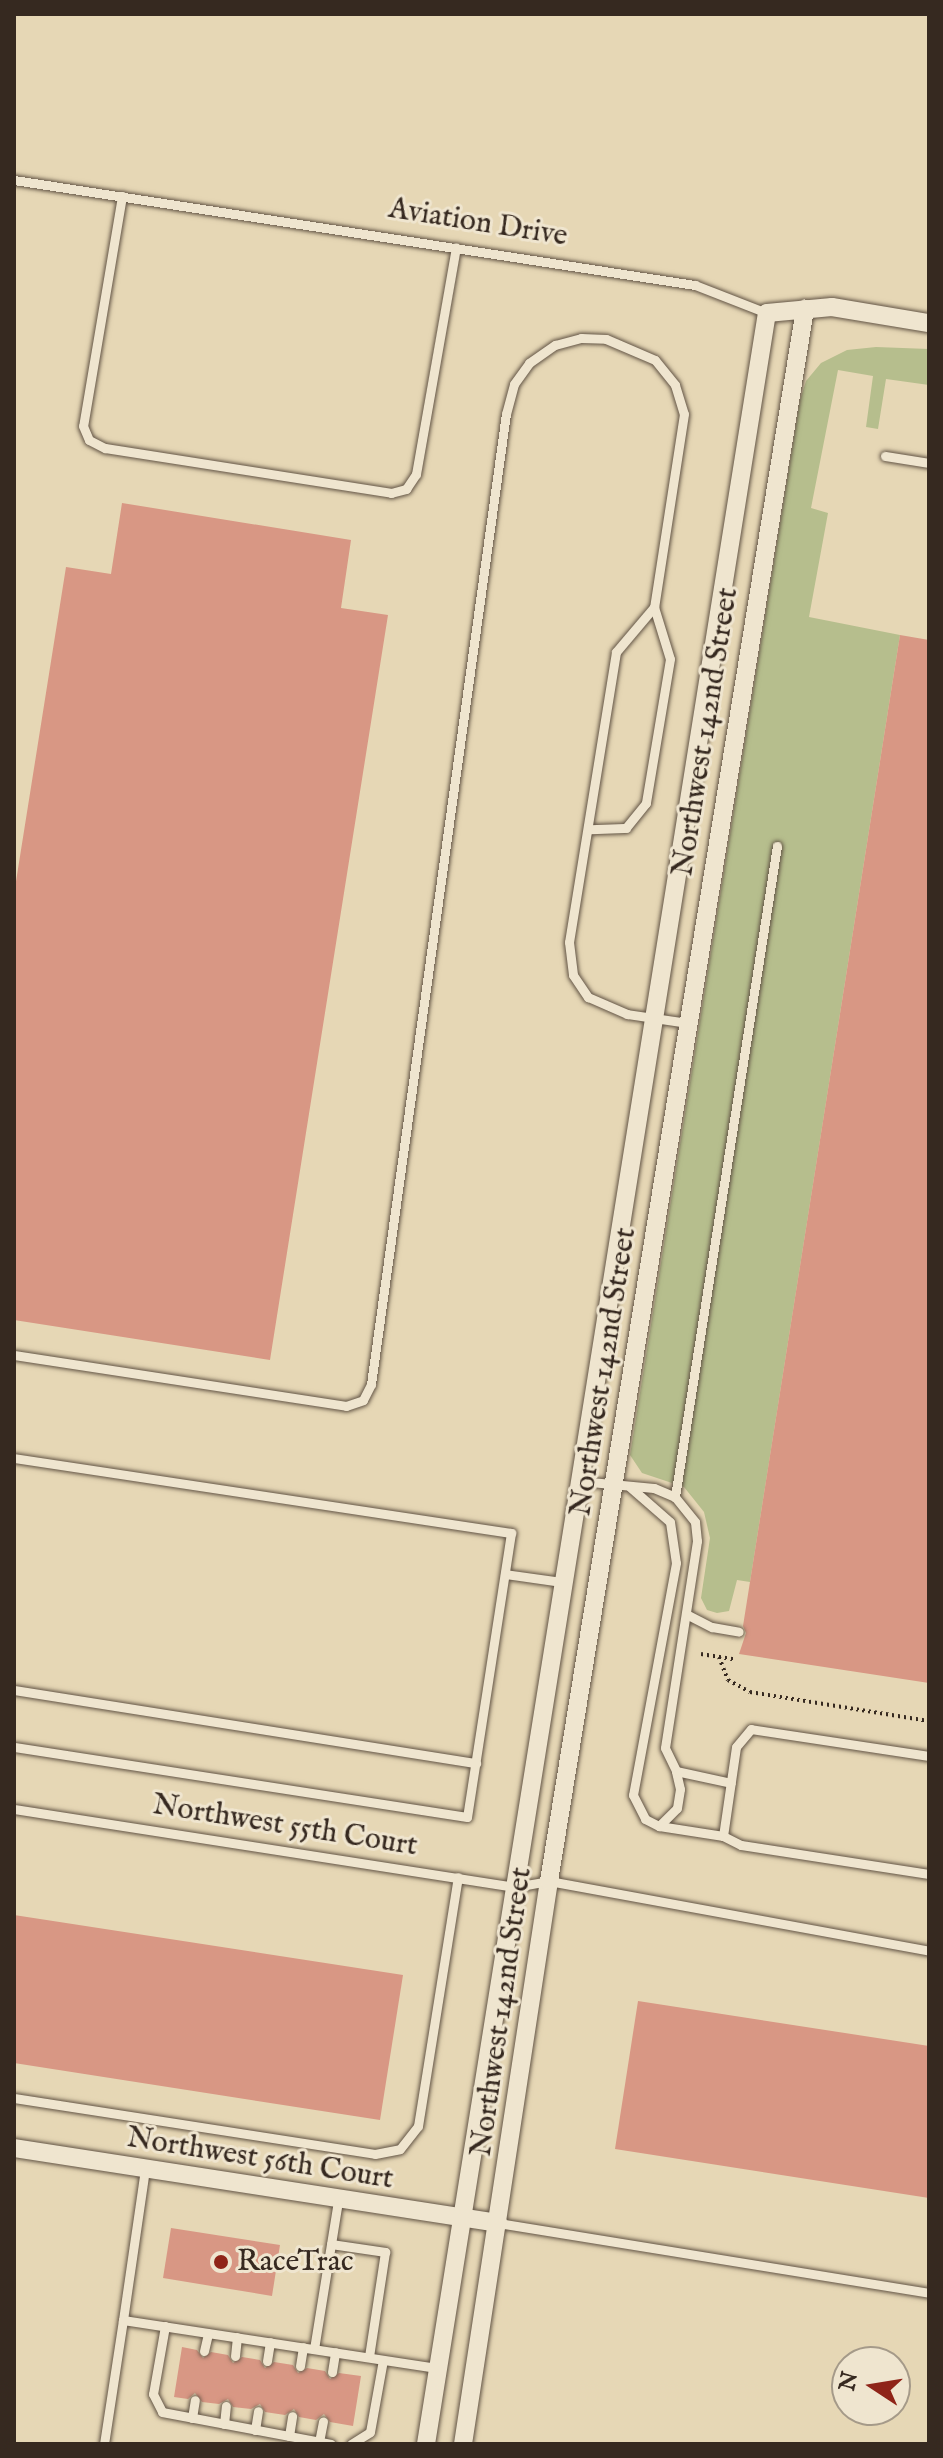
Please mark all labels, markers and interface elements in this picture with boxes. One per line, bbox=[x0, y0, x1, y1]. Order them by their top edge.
street label: Aviation Drive bbox=[386, 191, 570, 255]
street label: Northwest 142nd Street bbox=[665, 585, 747, 879]
street label: Northwest 142nd Street bbox=[563, 1225, 645, 1519]
street label: Northwest 55th Court bbox=[150, 1787, 420, 1865]
street label: Northwest 142nd Street bbox=[464, 1865, 540, 2159]
street label: Northwest 56th Court bbox=[124, 2120, 396, 2198]
place label: RaceTrac bbox=[237, 2244, 354, 2280]
marker: RaceTrac bbox=[212, 2253, 230, 2271]
north arrow bbox=[831, 2346, 911, 2426]
text: N bbox=[834, 2369, 865, 2394]

